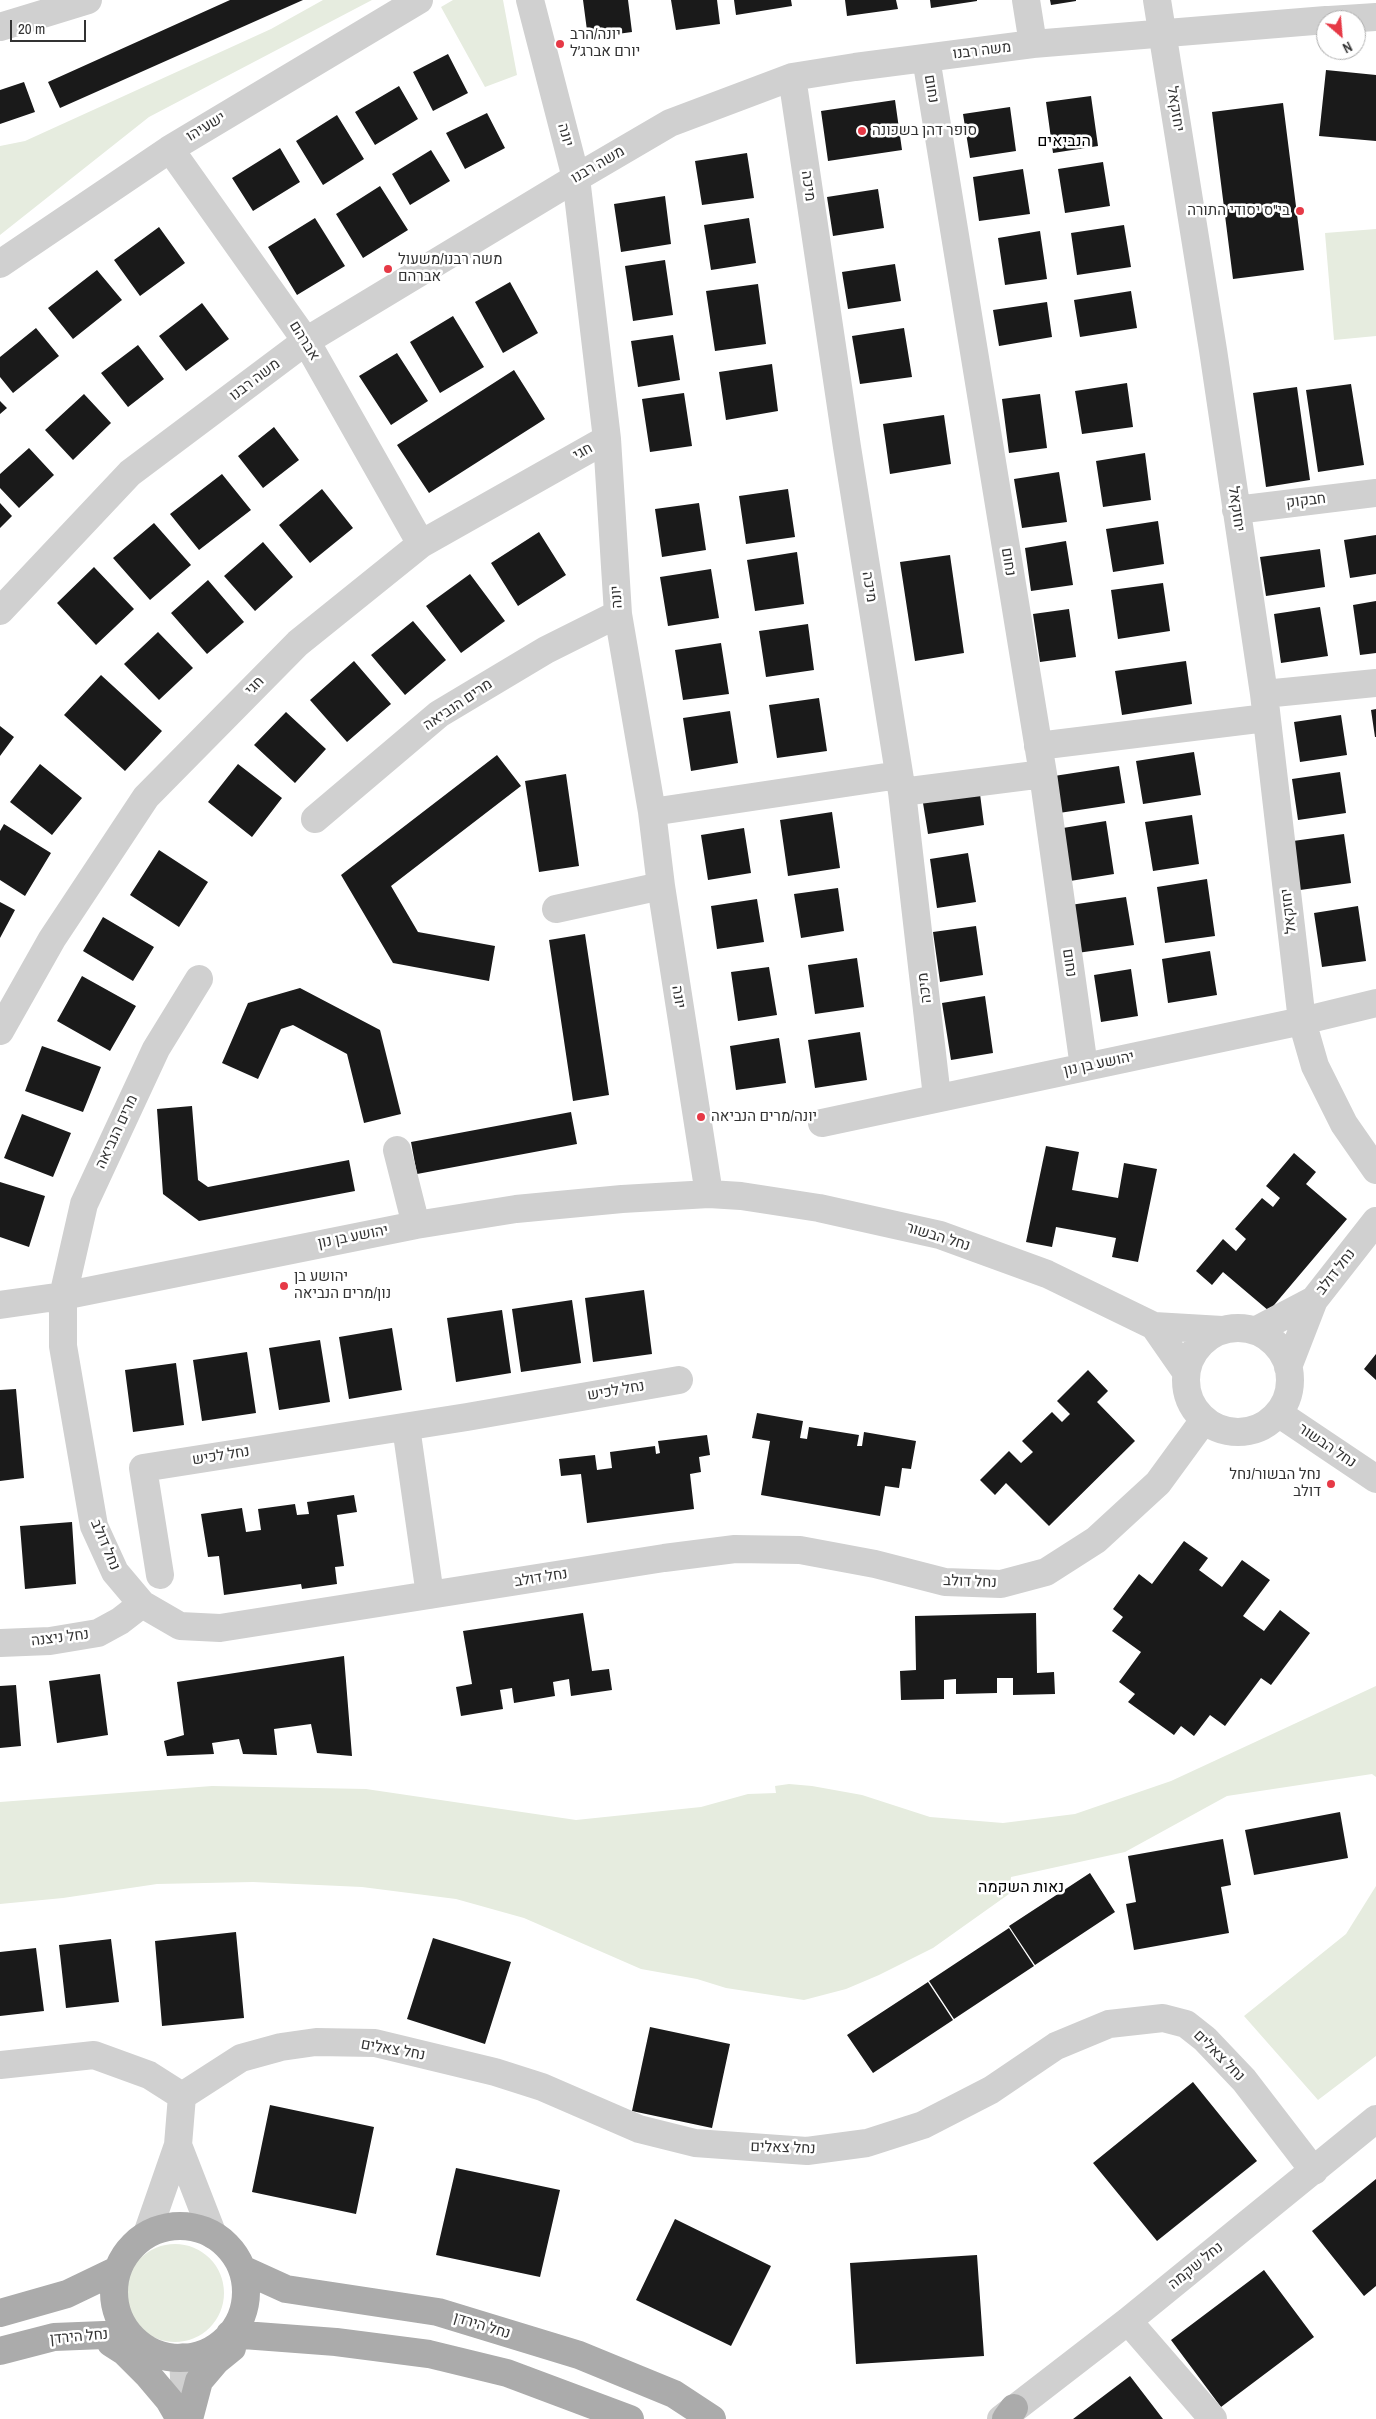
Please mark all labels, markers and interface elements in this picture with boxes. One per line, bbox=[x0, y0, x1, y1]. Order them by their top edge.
scale bar bbox=[12, 10, 89, 42]
north arrow bbox=[1316, 10, 1366, 60]
text: 20 m bbox=[18, 18, 45, 39]
place label: יונה/הרב יורם אברג׳ל bbox=[570, 26, 640, 61]
marker: יונה/הרב יורם אברג׳ל bbox=[554, 38, 566, 50]
street label: משה רבנו bbox=[952, 38, 1012, 64]
text: N bbox=[1340, 38, 1355, 57]
street label: נחום bbox=[920, 74, 942, 104]
street label: יחזקאל bbox=[1163, 85, 1187, 133]
street label: ישעיהו bbox=[183, 108, 229, 146]
street label: יונה bbox=[553, 121, 577, 149]
place label: סופר דהן בשכונה bbox=[872, 122, 977, 140]
marker: סופר דהן בשכונה bbox=[856, 125, 868, 137]
district label: הנביאים bbox=[1037, 132, 1091, 152]
street label: משה רבנו bbox=[568, 143, 628, 187]
street label: מיכה bbox=[797, 169, 819, 203]
place label: בי"ס יסודי התורה bbox=[1187, 202, 1290, 220]
marker: בי"ס יסודי התורה bbox=[1294, 205, 1306, 217]
place label: משה רבנו/משעול אברהם bbox=[398, 251, 502, 286]
marker: משה רבנו/משעול אברהם bbox=[382, 263, 394, 275]
street label: אברהם bbox=[285, 318, 323, 364]
street label: משה רבנו bbox=[226, 355, 284, 405]
street label: חגי bbox=[570, 439, 596, 465]
street label: יחזקאל bbox=[1224, 485, 1248, 533]
street label: חבקוק bbox=[1285, 490, 1327, 512]
street label: נחום bbox=[997, 547, 1019, 577]
street label: מיכה bbox=[858, 570, 880, 604]
street label: יונה bbox=[607, 585, 627, 609]
street label: חגי bbox=[242, 673, 268, 699]
street label: מרים הנביאה bbox=[420, 675, 496, 735]
street label: יחזקאל bbox=[1277, 887, 1301, 935]
street label: נחום bbox=[1058, 948, 1080, 978]
street label: מיכה bbox=[914, 972, 936, 1004]
street label: יונה bbox=[667, 984, 689, 1010]
street label: יהושע בן נון bbox=[1062, 1048, 1136, 1080]
street label: מרים הנביאה bbox=[92, 1092, 142, 1172]
place label: יונה/מרים הנביאה bbox=[711, 1108, 817, 1126]
marker: יונה/מרים הנביאה bbox=[695, 1111, 707, 1123]
street label: נחל הבשור bbox=[904, 1219, 972, 1255]
street label: יהושע בן נון bbox=[316, 1221, 390, 1253]
street label: נחל דולב bbox=[1312, 1245, 1360, 1299]
place label: יהושע בן נון/מרים הנביאה bbox=[294, 1268, 391, 1303]
marker: יהושע בן נון/מרים הנביאה bbox=[278, 1280, 290, 1292]
street label: נחל לכיש bbox=[586, 1377, 646, 1405]
street label: נחל הבשור bbox=[1295, 1420, 1359, 1472]
street label: נחל לכיש bbox=[191, 1443, 251, 1469]
place label: נחל הבשור/נחל דולב bbox=[1229, 1466, 1321, 1501]
marker: נחל הבשור/נחל דולב bbox=[1325, 1478, 1337, 1490]
street label: נחל דולב bbox=[86, 1517, 124, 1573]
street label: נחל דולב bbox=[513, 1565, 569, 1591]
street label: נחל דולב bbox=[943, 1572, 997, 1592]
street label: נחל ניצנה bbox=[30, 1626, 90, 1650]
district label: נאות השקמה bbox=[978, 1878, 1064, 1898]
street label: נחל צאלים bbox=[1190, 2027, 1248, 2085]
street label: נחל צאלים bbox=[359, 2035, 427, 2065]
street label: נחל צאלים bbox=[750, 2138, 816, 2158]
street label: נחל שקמה bbox=[1165, 2238, 1227, 2294]
street label: נחל הירדן bbox=[451, 2309, 513, 2343]
street label: נחל הירדן bbox=[49, 2325, 109, 2349]

